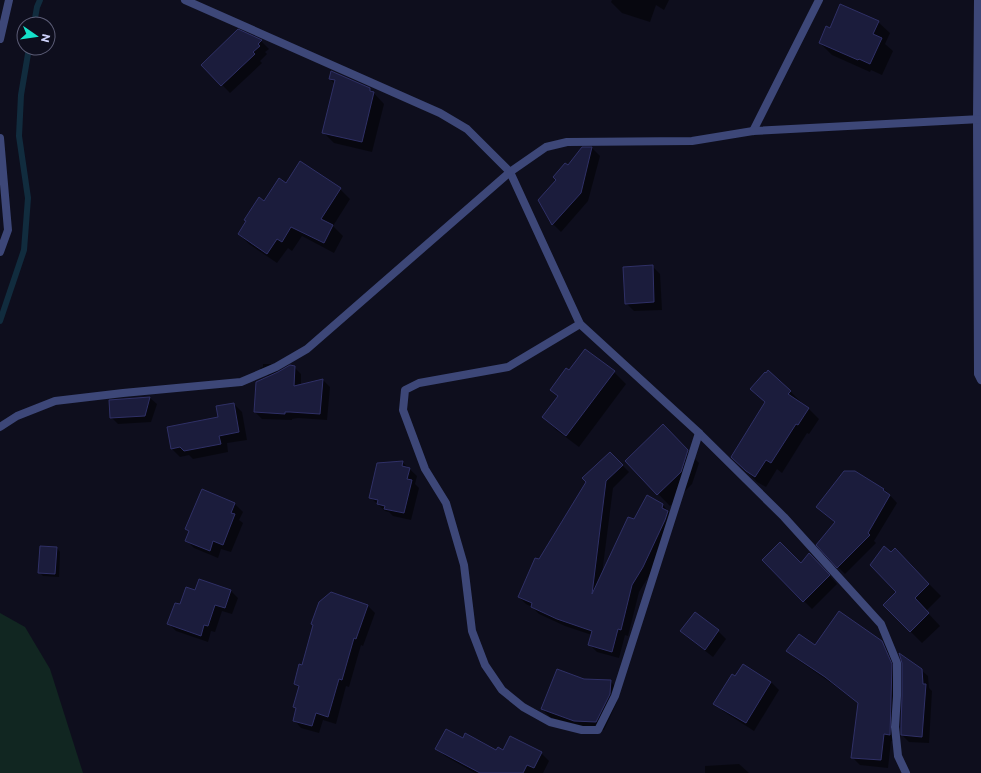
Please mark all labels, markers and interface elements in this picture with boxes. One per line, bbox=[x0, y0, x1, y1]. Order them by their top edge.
north arrow bbox=[16, 16, 56, 56]
text: N bbox=[39, 33, 53, 44]

